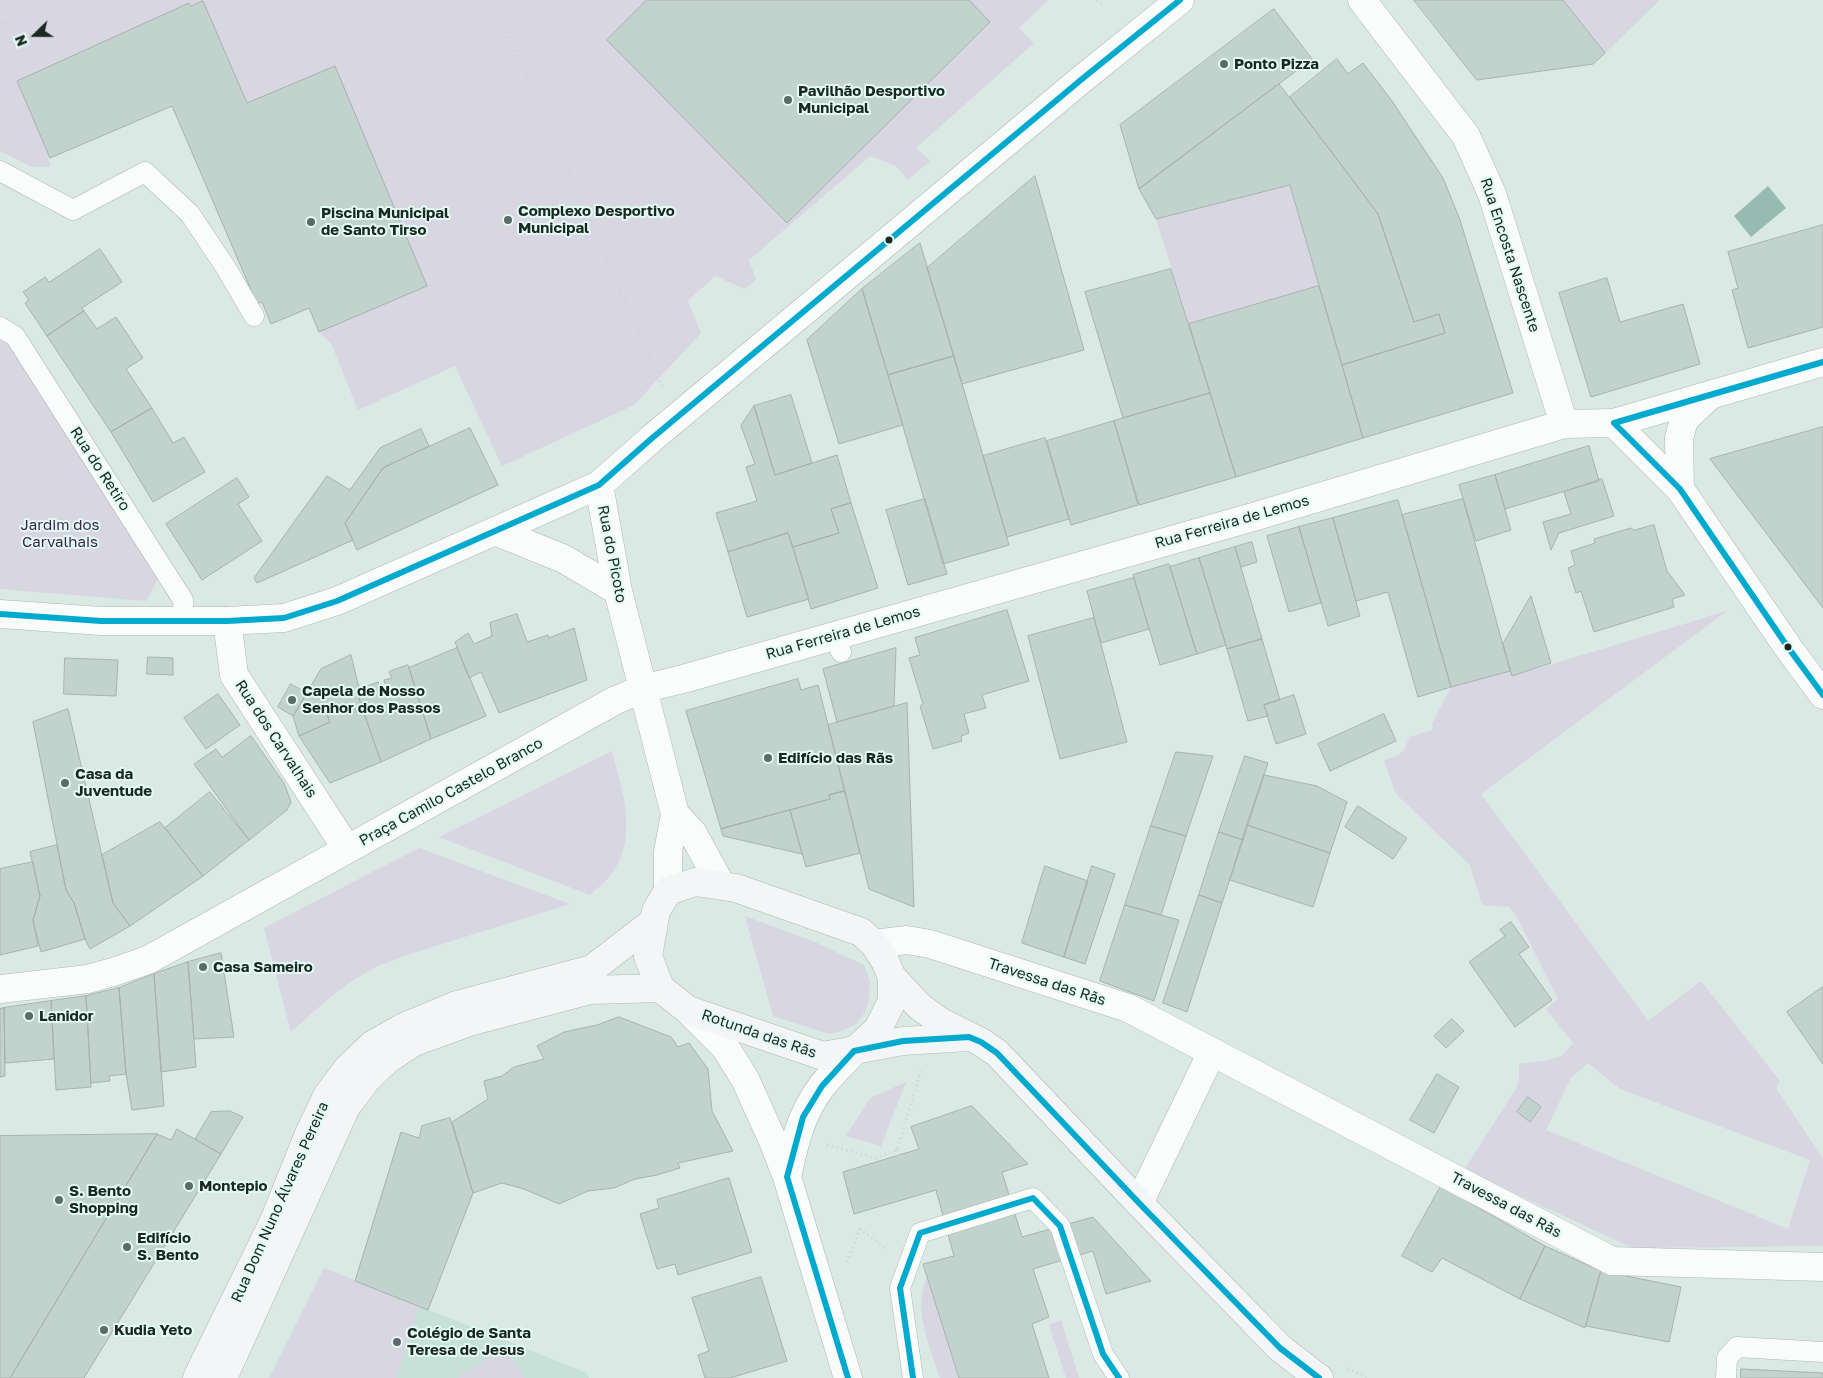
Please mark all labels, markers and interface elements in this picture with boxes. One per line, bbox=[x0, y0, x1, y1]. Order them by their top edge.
north arrow bbox=[10, 10, 60, 60]
text: N bbox=[11, 33, 31, 49]
place label: Ponto Pizza bbox=[1234, 55, 1319, 73]
marker: Ponto Pizza bbox=[1218, 58, 1230, 70]
place label: Pavilhão Desportivo Municipal bbox=[798, 82, 945, 117]
marker: Pavilhão Desportivo Municipal bbox=[782, 94, 794, 106]
street label: Rua Encosta Nascente bbox=[1477, 175, 1543, 335]
place label: Complexo Desportivo Municipal bbox=[518, 202, 675, 237]
place label: Piscina Municipal de Santo Tirso bbox=[321, 204, 449, 239]
marker: Complexo Desportivo Municipal bbox=[502, 214, 514, 226]
marker: Piscina Municipal de Santo Tirso bbox=[305, 216, 317, 228]
unlabelled marker bbox=[884, 235, 894, 245]
street label: Rua do Retiro bbox=[66, 424, 134, 514]
street label: Rua Ferreira de Lemos bbox=[1153, 491, 1311, 553]
street label: Rua do Picoto bbox=[594, 504, 630, 604]
park label: Jardim dos Carvalhais bbox=[21, 516, 99, 551]
street label: Rua Ferreira de Lemos bbox=[764, 602, 922, 664]
unlabelled marker bbox=[1783, 642, 1793, 652]
street label: Rua dos Carvalhais bbox=[231, 677, 321, 801]
place label: Capela de Nosso Senhor dos Passos bbox=[302, 682, 441, 717]
marker: Capela de Nosso Senhor dos Passos bbox=[286, 694, 298, 706]
street label: Praça Camilo Castelo Branco bbox=[356, 734, 546, 850]
place label: Edifício das Rãs bbox=[778, 749, 893, 767]
marker: Edifício das Rãs bbox=[762, 752, 774, 764]
place label: Casa da Juventude bbox=[75, 765, 152, 800]
marker: Casa da Juventude bbox=[59, 777, 71, 789]
street label: Travessa das Rãs bbox=[986, 954, 1108, 1010]
place label: Casa Sameiro bbox=[213, 958, 313, 976]
marker: Casa Sameiro bbox=[197, 961, 209, 973]
street label: Rotunda das Rãs bbox=[699, 1006, 819, 1062]
place label: Lanidor bbox=[39, 1007, 94, 1025]
marker: Lanidor bbox=[23, 1010, 35, 1022]
street label: Rua Dom Nuno Álvares Pereira bbox=[227, 1099, 333, 1305]
street label: Travessa das Rãs bbox=[1448, 1168, 1564, 1242]
place label: Montepio bbox=[199, 1177, 268, 1195]
marker: Montepio bbox=[183, 1180, 195, 1192]
place label: S. Bento Shopping bbox=[69, 1182, 138, 1217]
marker: S. Bento Shopping bbox=[53, 1194, 65, 1206]
place label: Edifício S. Bento bbox=[137, 1229, 199, 1264]
marker: Edifício S. Bento bbox=[121, 1241, 133, 1253]
place label: Kudia Yeto bbox=[114, 1321, 192, 1339]
marker: Kudia Yeto bbox=[98, 1324, 110, 1336]
place label: Colégio de Santa Teresa de Jesus bbox=[407, 1324, 531, 1359]
marker: Colégio de Santa Teresa de Jesus bbox=[391, 1336, 403, 1348]

